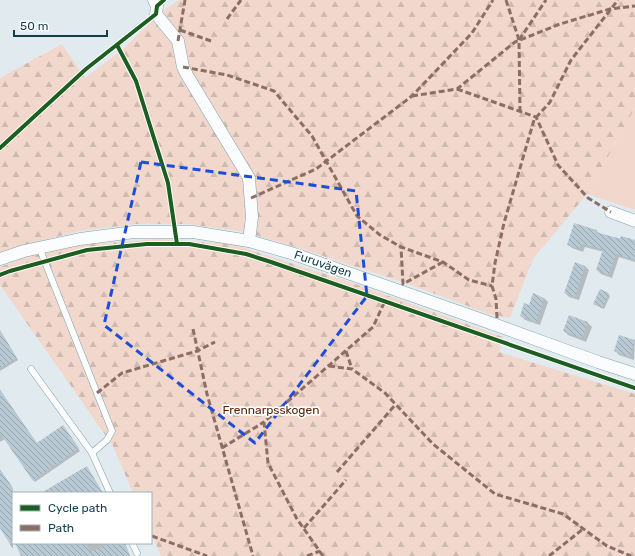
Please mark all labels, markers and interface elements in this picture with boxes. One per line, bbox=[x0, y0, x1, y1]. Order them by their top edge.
scale bar bbox=[14, 12, 107, 38]
text: 50 m bbox=[20, 19, 48, 33]
street label: Furuvägen bbox=[292, 248, 354, 280]
park label: Frennarpsskogen bbox=[222, 403, 320, 417]
legend bbox=[12, 492, 152, 544]
text: Cycle path bbox=[48, 501, 107, 515]
text: Path bbox=[48, 521, 74, 535]

